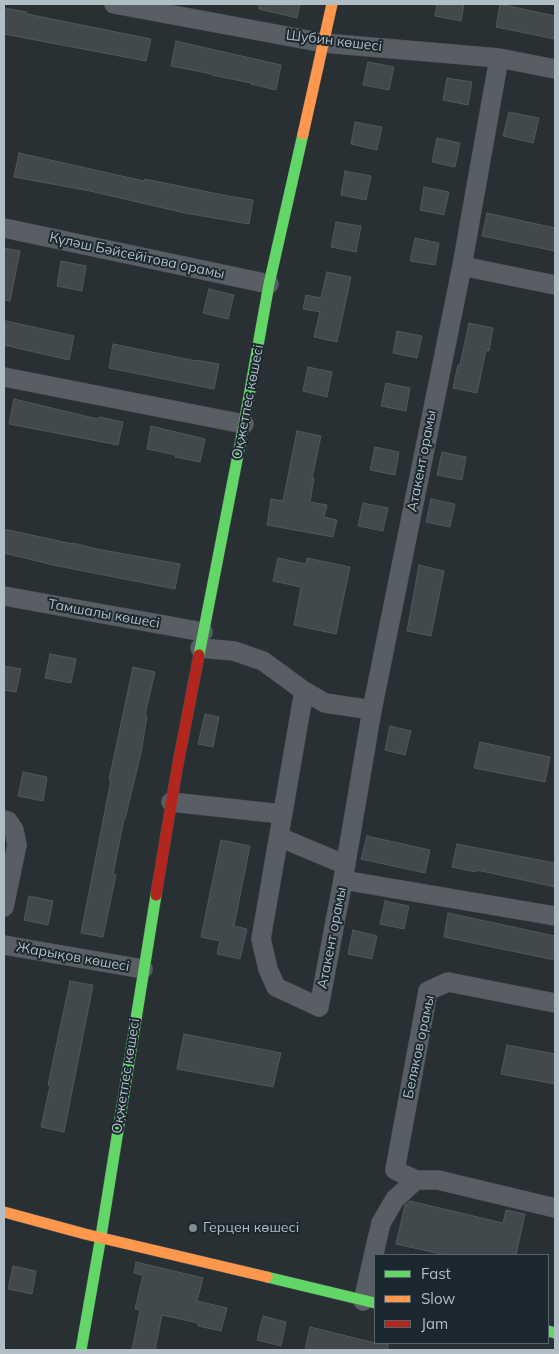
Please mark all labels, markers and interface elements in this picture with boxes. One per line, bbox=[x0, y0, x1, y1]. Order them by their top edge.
street label: Шубин көшесі bbox=[285, 27, 383, 55]
street label: Күләш Бәйсейітова орамы bbox=[48, 229, 226, 283]
street label: Оқжетпес көшесі bbox=[229, 343, 267, 461]
street label: Атакент орамы bbox=[404, 409, 440, 513]
street label: Тамшалы көшесі bbox=[47, 596, 161, 632]
street label: Атакент орамы bbox=[314, 886, 350, 990]
street label: Жарықов көшесі bbox=[15, 939, 131, 975]
street label: Беляков орамы bbox=[400, 994, 438, 1100]
street label: Оқжетпес көшесі bbox=[109, 1017, 143, 1135]
place label: Герцен көшесі bbox=[203, 1220, 299, 1236]
marker: Герцен көшесі bbox=[187, 1222, 199, 1234]
legend bbox=[374, 1254, 549, 1344]
text: Fast bbox=[421, 1264, 451, 1283]
text: Slow bbox=[421, 1289, 455, 1308]
text: Jam bbox=[421, 1314, 448, 1333]

